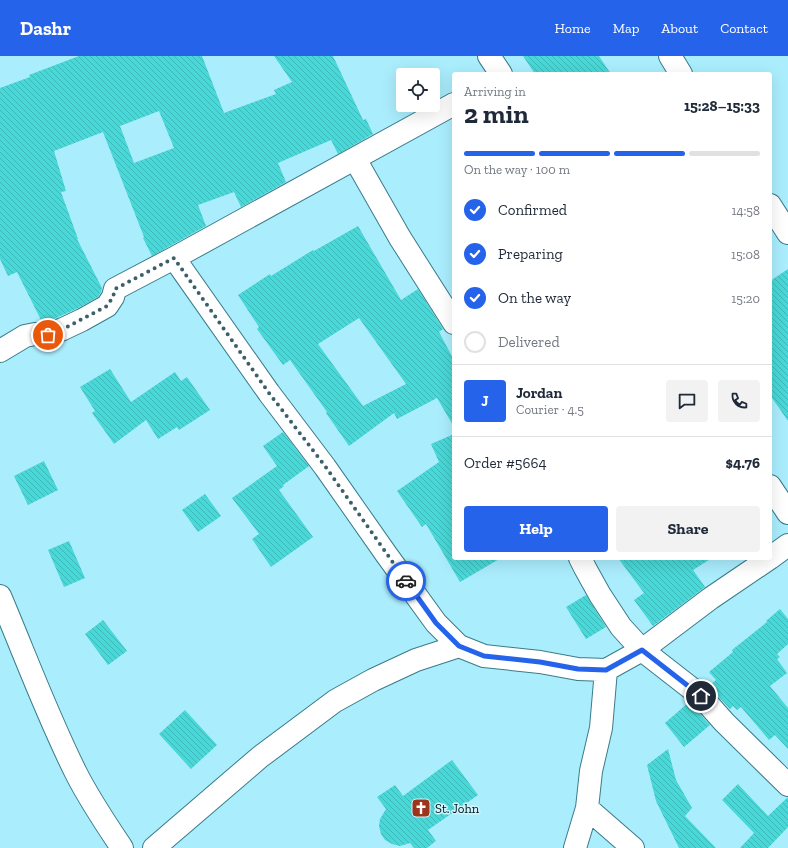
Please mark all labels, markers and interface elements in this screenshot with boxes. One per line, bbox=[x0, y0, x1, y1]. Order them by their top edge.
text: Dashr bbox=[20, 17, 71, 40]
text: Home bbox=[555, 20, 591, 37]
text: Map bbox=[613, 20, 639, 37]
text: About bbox=[661, 20, 698, 37]
text: Contact bbox=[720, 20, 768, 37]
map controls bbox=[396, 68, 440, 112]
button: locate bbox=[396, 68, 440, 112]
text: Arriving in bbox=[464, 84, 526, 99]
text: 15:28–15:33 bbox=[684, 97, 760, 115]
text: 2 min bbox=[464, 98, 529, 130]
text: On the way · 100 m bbox=[464, 162, 570, 177]
icon: check bbox=[464, 199, 486, 221]
text: Confirmed bbox=[498, 201, 567, 219]
text: 14:58 bbox=[731, 203, 760, 218]
icon: check bbox=[464, 243, 486, 265]
text: Preparing bbox=[498, 245, 563, 263]
text: 15:08 bbox=[731, 247, 760, 262]
icon: check bbox=[464, 287, 486, 309]
text: On the way bbox=[498, 289, 571, 307]
text: 15:20 bbox=[731, 291, 760, 306]
pin bbox=[31, 318, 65, 352]
icon: bag bbox=[37, 324, 59, 346]
text: Delivered bbox=[498, 333, 560, 351]
button: chat bbox=[666, 380, 708, 422]
button: phone bbox=[718, 380, 760, 422]
text: Jordan bbox=[516, 384, 562, 402]
text: J bbox=[481, 392, 489, 410]
text: Courier · 4.5 bbox=[516, 402, 584, 417]
text: Order #5664 bbox=[464, 454, 547, 472]
text: $4.76 bbox=[726, 454, 760, 472]
button: Help bbox=[464, 506, 608, 552]
button: Share bbox=[616, 506, 760, 552]
courier bbox=[386, 561, 426, 601]
icon: car bbox=[395, 570, 417, 592]
pin bbox=[684, 679, 718, 713]
icon: home bbox=[690, 685, 712, 707]
church icon: St. John bbox=[410, 797, 432, 819]
place label: St. John bbox=[435, 801, 480, 816]

